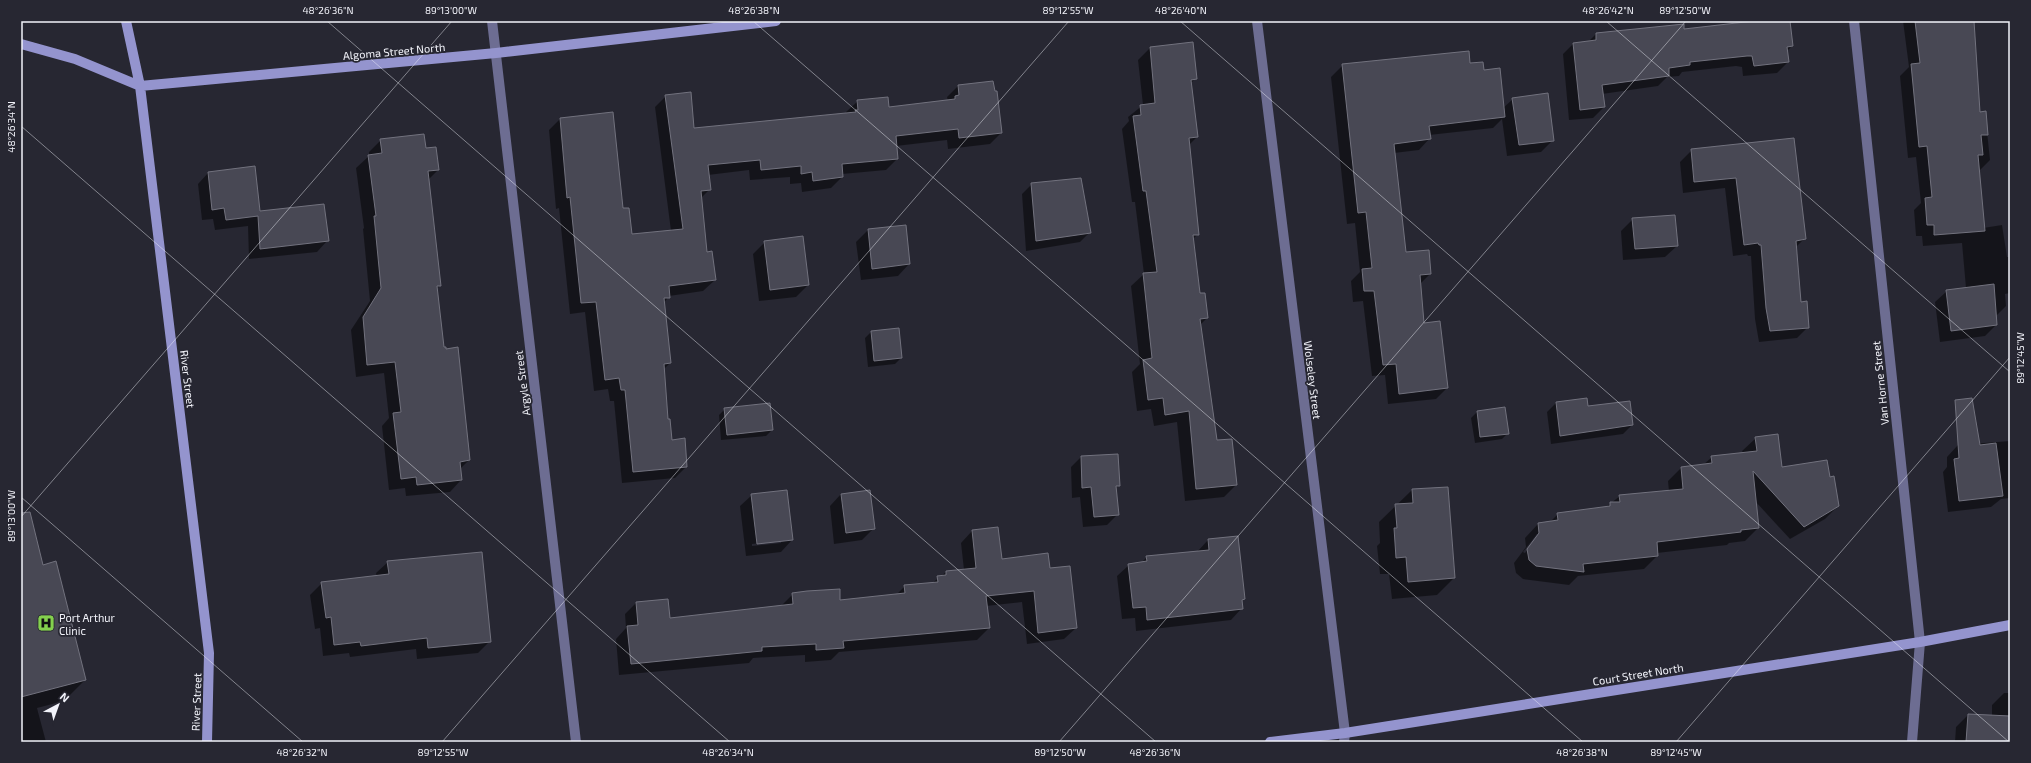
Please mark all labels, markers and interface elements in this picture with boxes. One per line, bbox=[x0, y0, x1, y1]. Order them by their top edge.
text: 48°26'36"N bbox=[302, 4, 354, 16]
text: 89°13'00"W bbox=[425, 4, 478, 16]
text: 48°26'38"N bbox=[728, 4, 780, 16]
text: 89°12'55"W bbox=[1043, 4, 1094, 16]
text: 48°26'40"N bbox=[1155, 4, 1207, 16]
text: 48°26'42"N bbox=[1582, 4, 1634, 16]
text: 89°12'50"W bbox=[1659, 4, 1711, 16]
street label: Algoma Street North bbox=[342, 40, 446, 62]
text: 48°26'34"N bbox=[5, 101, 17, 153]
text: 89°12'45"W bbox=[2014, 332, 2026, 384]
street label: Wolseley Street bbox=[1302, 340, 1324, 420]
street label: Van Horne Street bbox=[1869, 340, 1891, 426]
street label: River Street bbox=[178, 349, 198, 409]
street label: Argyle Street bbox=[512, 350, 532, 416]
text: 89°13'00"W bbox=[5, 489, 17, 542]
place label: Port Arthur Clinic bbox=[59, 611, 116, 637]
hospital icon: Port Arthur Clinic bbox=[36, 613, 56, 633]
street label: Court Street North bbox=[1592, 660, 1684, 688]
street label: River Street bbox=[188, 673, 204, 731]
north arrow bbox=[38, 685, 78, 725]
text: N bbox=[58, 690, 72, 705]
text: 48°26'32"N bbox=[276, 746, 328, 758]
text: 89°12'55"W bbox=[418, 746, 469, 758]
text: 48°26'34"N bbox=[702, 746, 754, 758]
text: 89°12'50"W bbox=[1034, 746, 1086, 758]
text: 48°26'36"N bbox=[1129, 746, 1181, 758]
text: 48°26'38"N bbox=[1556, 746, 1608, 758]
text: 89°12'45"W bbox=[1650, 746, 1702, 758]

